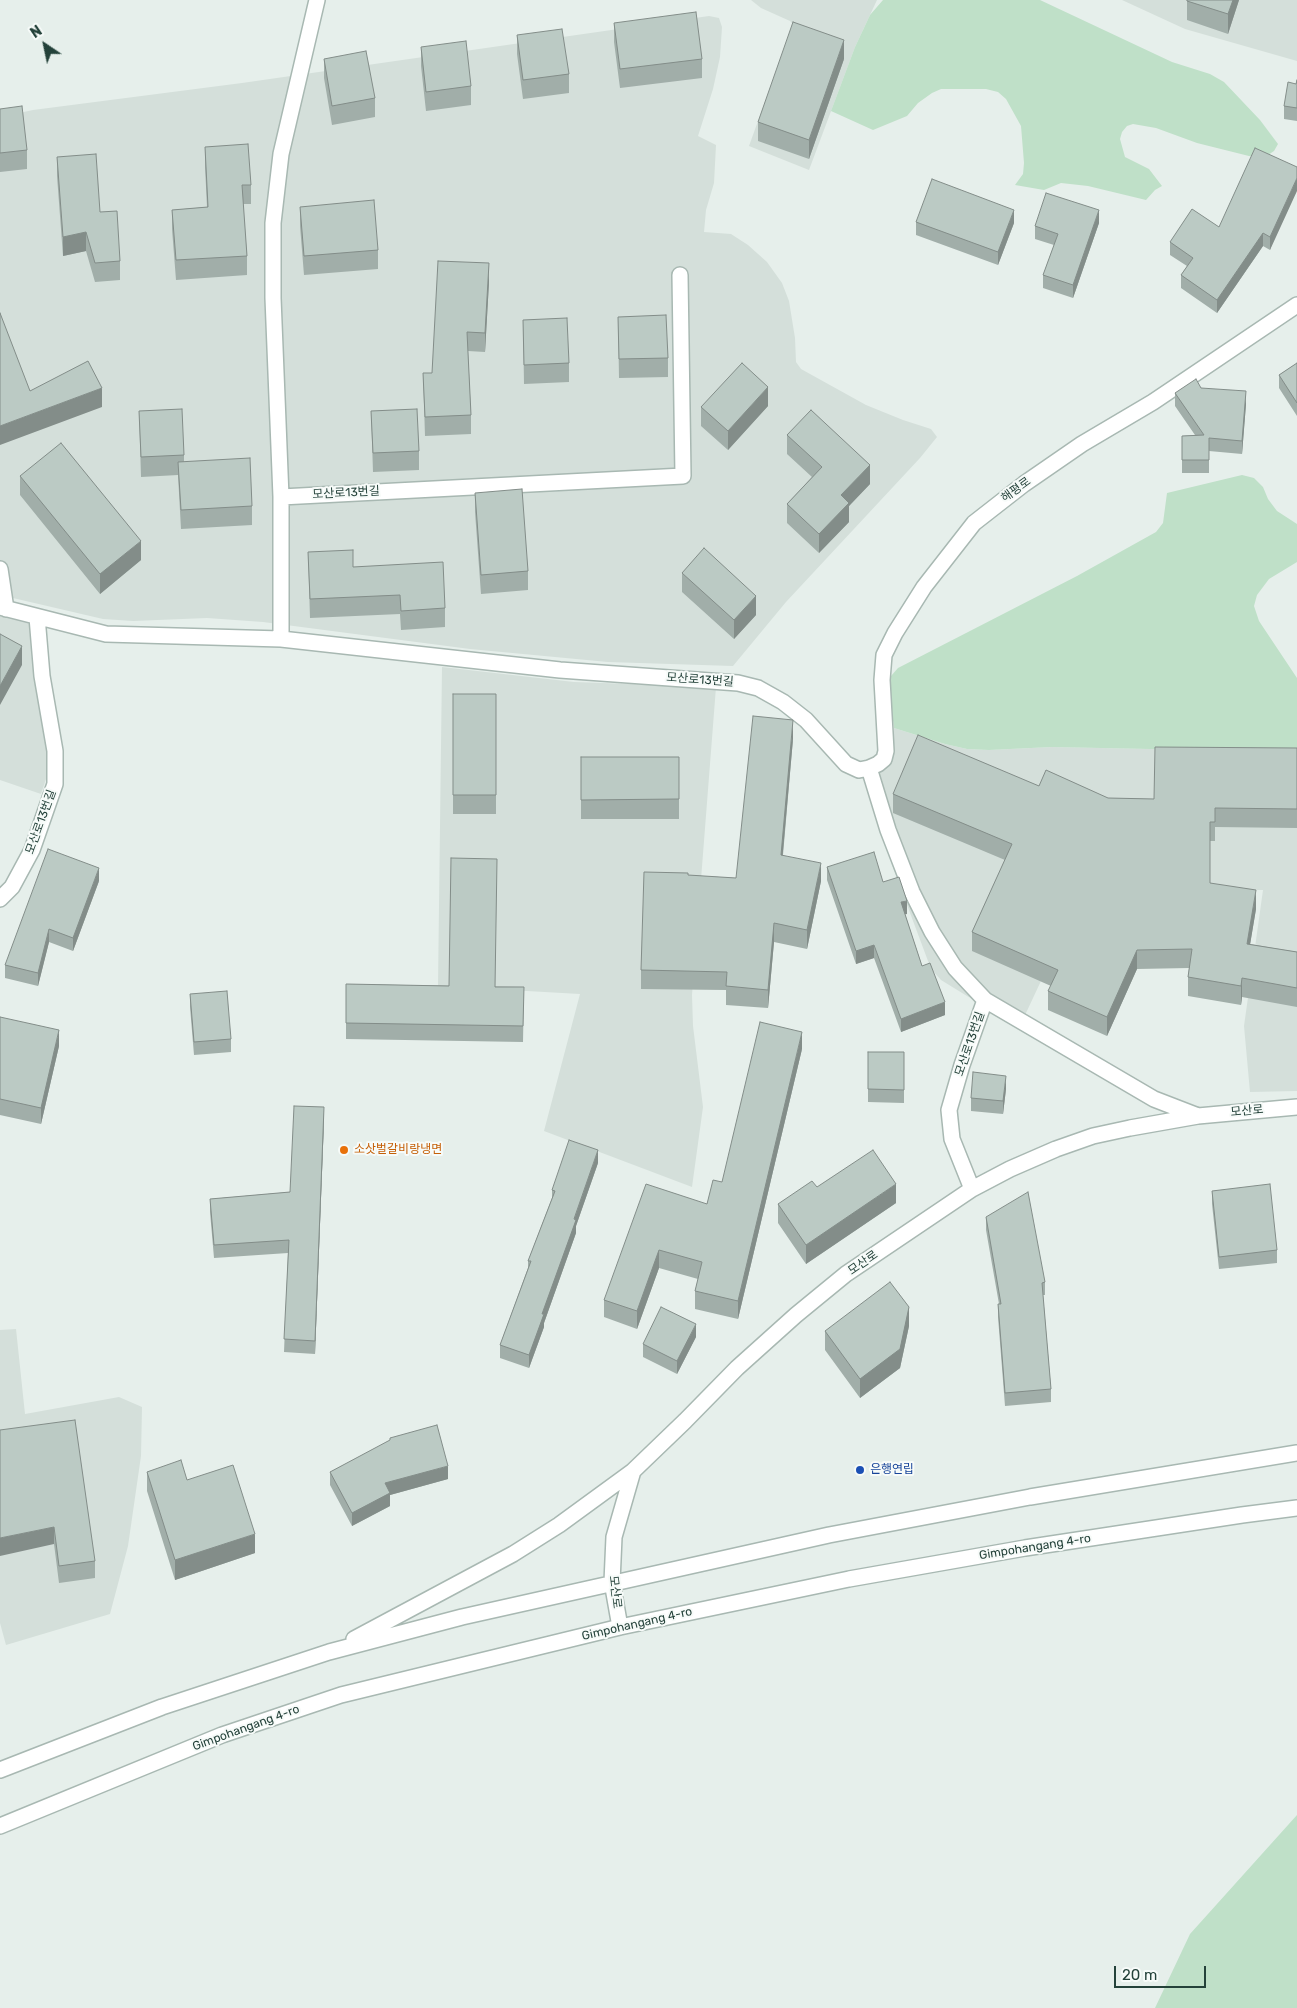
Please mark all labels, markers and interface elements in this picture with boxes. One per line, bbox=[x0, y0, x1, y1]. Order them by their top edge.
north arrow bbox=[20, 20, 70, 70]
text: N bbox=[27, 22, 45, 42]
street label: 해평로 bbox=[998, 474, 1034, 506]
street label: 모산로13번길 bbox=[312, 484, 380, 502]
street label: 모산로13번길 bbox=[666, 670, 734, 690]
street label: 모산로13번길 bbox=[23, 788, 59, 856]
street label: 모산로13번길 bbox=[952, 1010, 988, 1078]
street label: 모산로 bbox=[1230, 1102, 1264, 1120]
place label: 소삿벌갈비랑냉면 bbox=[354, 1143, 442, 1157]
marker: 소삿벌갈비랑냉면 bbox=[338, 1144, 350, 1156]
street label: 모산로 bbox=[845, 1248, 881, 1278]
place label: 은행연립 bbox=[870, 1463, 914, 1477]
marker: 은행연립 bbox=[854, 1464, 866, 1476]
street label: Gimpohangang 4-ro bbox=[978, 1531, 1092, 1563]
street label: 모산로 bbox=[606, 1575, 624, 1609]
street label: Gimpohangang 4-ro bbox=[580, 1604, 694, 1644]
street label: Gimpohangang 4-ro bbox=[191, 1702, 301, 1754]
scale bar bbox=[1117, 1956, 1210, 1988]
text: 20 m bbox=[1122, 1966, 1157, 1984]

